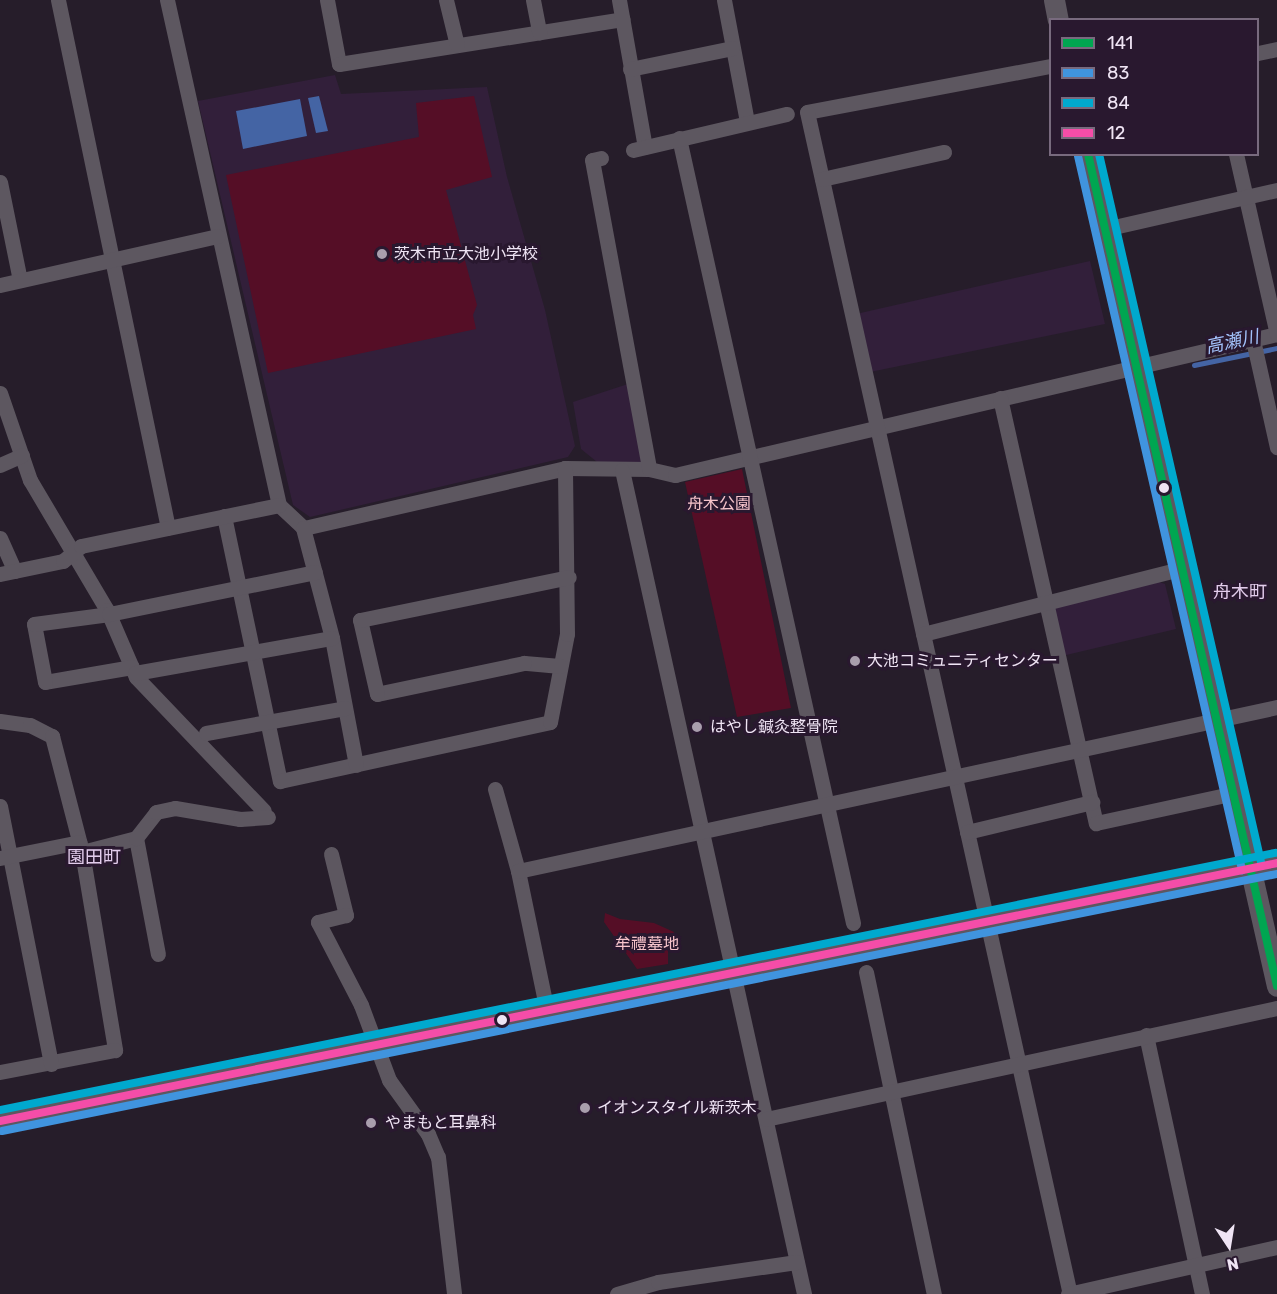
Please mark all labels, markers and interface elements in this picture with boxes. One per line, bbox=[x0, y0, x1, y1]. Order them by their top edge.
legend bbox=[1049, 18, 1259, 156]
text: 141 bbox=[1107, 32, 1133, 54]
text: 83 bbox=[1107, 62, 1129, 84]
text: 84 bbox=[1107, 92, 1130, 114]
text: 12 bbox=[1107, 122, 1125, 144]
place label: 茨木市立大池小学校 bbox=[394, 244, 538, 264]
marker: 茨木市立大池小学校 bbox=[375, 247, 389, 261]
water label: 高瀬川 bbox=[1203, 326, 1261, 358]
unlabelled marker bbox=[1158, 482, 1170, 494]
park label: 舟木公園 bbox=[687, 494, 751, 514]
district label: 舟木町 bbox=[1213, 581, 1267, 603]
place label: 大池コミュニティセンター bbox=[867, 651, 1059, 671]
marker: 大池コミュニティセンター bbox=[848, 654, 862, 668]
place label: はやし鍼灸整骨院 bbox=[710, 717, 838, 737]
marker: はやし鍼灸整骨院 bbox=[688, 718, 706, 736]
district label: 園田町 bbox=[67, 846, 121, 868]
park label: 牟禮墓地 bbox=[615, 934, 679, 954]
unlabelled marker bbox=[496, 1014, 508, 1026]
place label: イオンスタイル新茨木 bbox=[597, 1098, 757, 1118]
marker: イオンスタイル新茨木 bbox=[578, 1101, 592, 1115]
place label: やまもと耳鼻科 bbox=[385, 1113, 497, 1133]
marker: やまもと耳鼻科 bbox=[362, 1114, 380, 1132]
north arrow bbox=[1199, 1216, 1259, 1276]
text: N bbox=[1225, 1254, 1240, 1275]

